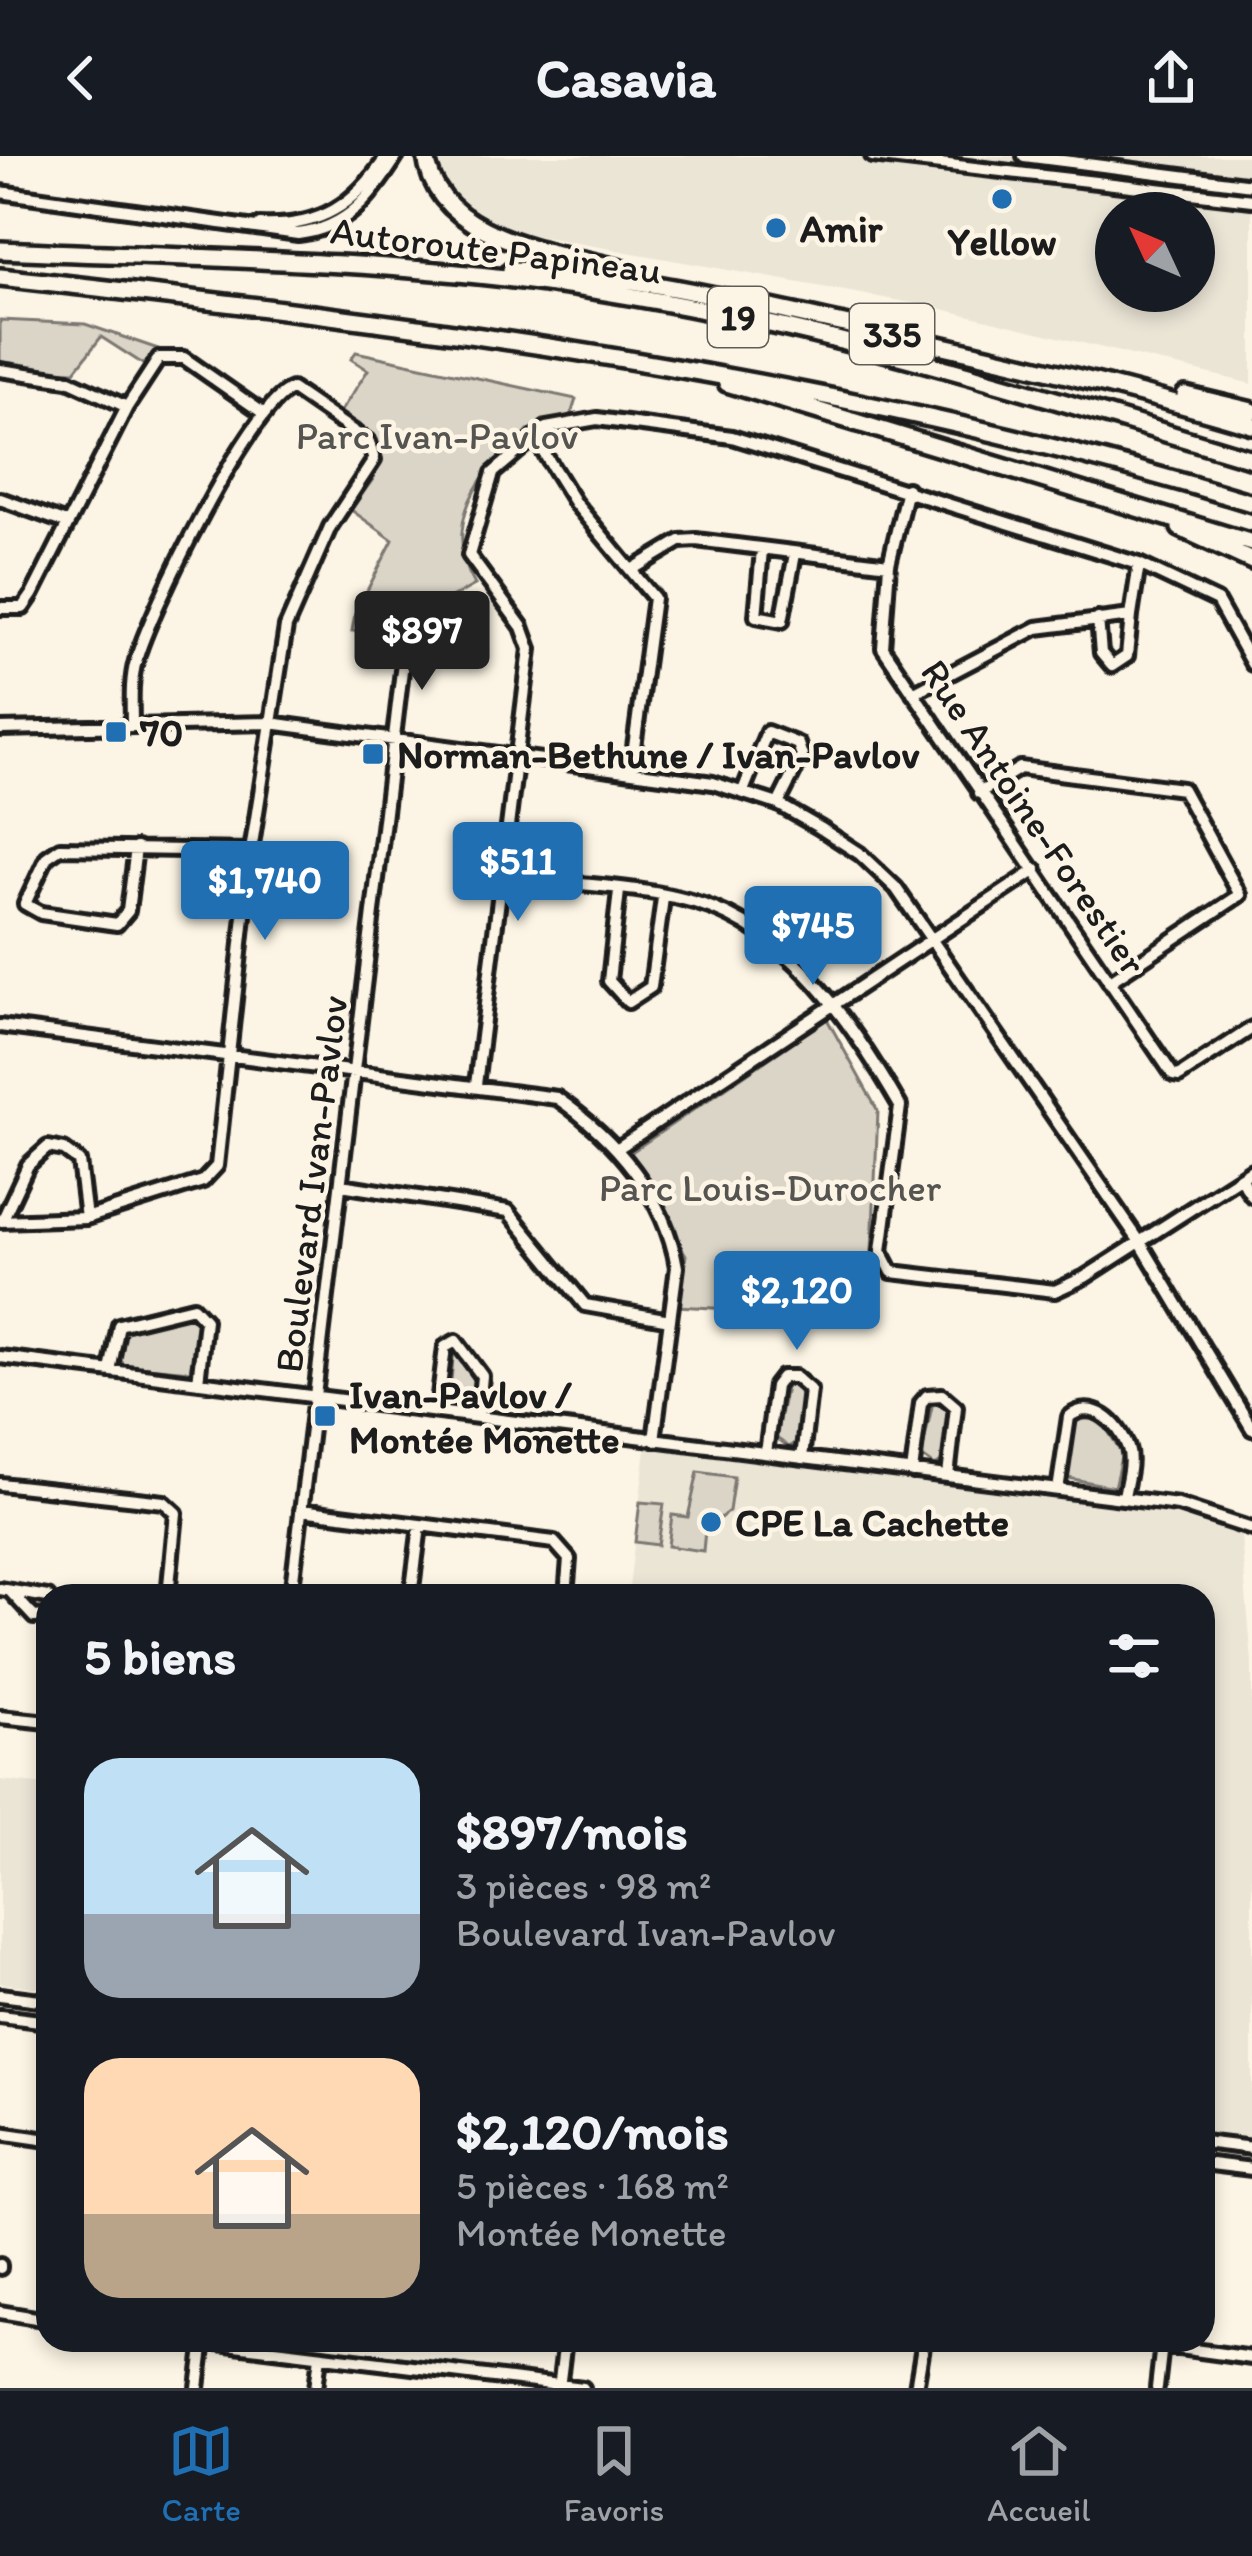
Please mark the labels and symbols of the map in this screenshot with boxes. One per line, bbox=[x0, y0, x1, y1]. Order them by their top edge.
marker: Yellow bbox=[989, 186, 1015, 212]
north arrow bbox=[1095, 192, 1215, 312]
place label: Amir bbox=[800, 205, 884, 252]
street label: Autoroute Papineau bbox=[328, 206, 664, 294]
marker: Amir bbox=[763, 215, 789, 241]
place label: Yellow bbox=[947, 218, 1057, 265]
road number: 19 bbox=[708, 287, 768, 347]
road number: 335 bbox=[850, 304, 934, 364]
park label: Parc Ivan-Pavlov bbox=[296, 412, 578, 459]
pin: $897 bbox=[351, 591, 493, 693]
street label: Rue Antoine-Forestier bbox=[911, 650, 1157, 984]
place label: 70 bbox=[139, 709, 183, 756]
marker: 70 bbox=[103, 719, 129, 745]
place label: Norman-Bethune / Ivan-Pavlov bbox=[397, 731, 919, 778]
marker: Norman-Bethune / Ivan-Pavlov bbox=[360, 741, 386, 767]
pin: $511 bbox=[447, 822, 589, 924]
pin: $1,740 bbox=[167, 841, 363, 943]
pin: $745 bbox=[742, 886, 884, 988]
street label: Boulevard Ivan-Pavlov bbox=[265, 993, 357, 1375]
park label: Parc Louis-Durocher bbox=[599, 1164, 942, 1211]
pin: $2,120 bbox=[699, 1251, 895, 1353]
place label: Ivan-Pavlov / Montée Monette bbox=[349, 1371, 620, 1463]
marker: Ivan-Pavlov / Montée Monette bbox=[312, 1403, 338, 1429]
place label: CPE La Cachette bbox=[735, 1499, 1009, 1546]
marker: CPE La Cachette bbox=[698, 1509, 724, 1535]

